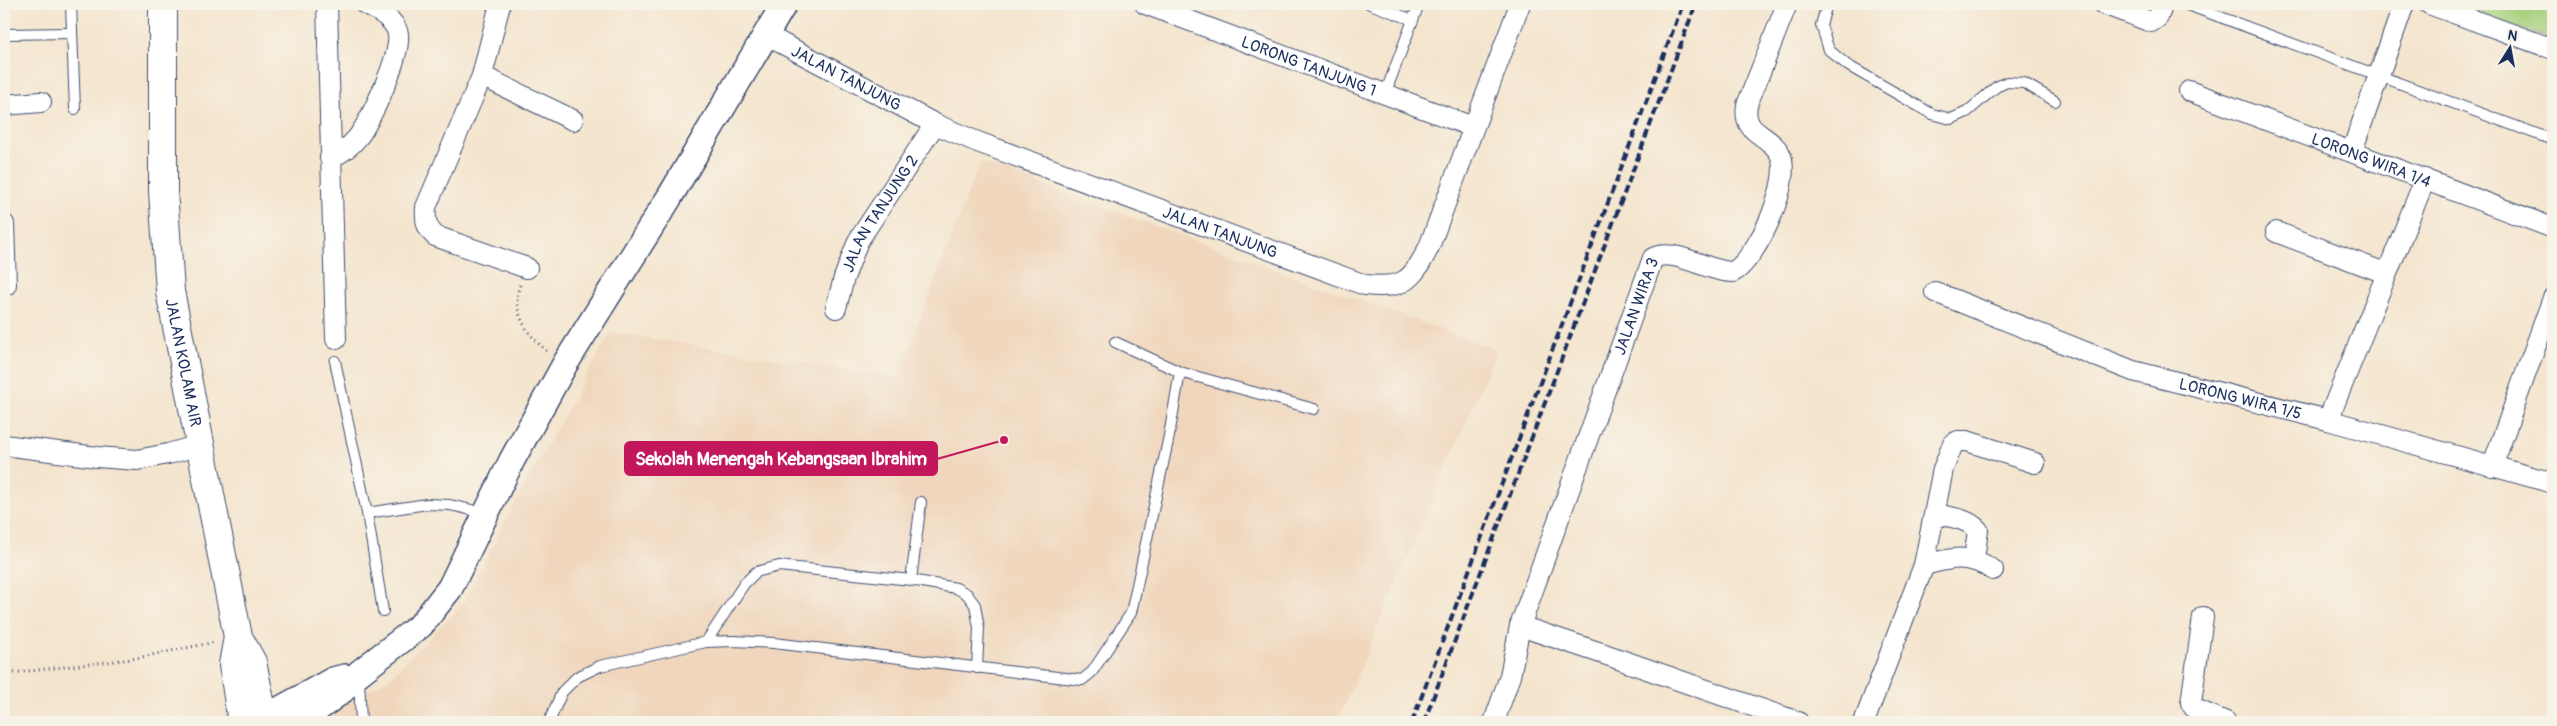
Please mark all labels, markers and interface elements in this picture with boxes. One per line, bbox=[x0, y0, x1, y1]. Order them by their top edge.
north arrow bbox=[2484, 22, 2534, 72]
text: N bbox=[2506, 26, 2519, 45]
street label: LORONG TANJUNG 1 bbox=[1238, 32, 1379, 101]
street label: JALAN TANJUNG bbox=[788, 41, 904, 115]
street label: LORONG WIRA 1/4 bbox=[2309, 129, 2434, 192]
street label: JALAN TANJUNG 2 bbox=[838, 152, 923, 275]
street label: JALAN TANJUNG bbox=[1160, 202, 1280, 263]
street label: JALAN WIRA 3 bbox=[1610, 255, 1663, 358]
street label: JALAN KOLAM AIR bbox=[161, 297, 205, 428]
street label: LORONG WIRA 1/5 bbox=[2177, 374, 2304, 424]
callout: Sekolah Menengah Kebangsaan Ibrahim bbox=[625, 442, 937, 475]
text: Sekolah Menengah Kebangsaan Ibrahim bbox=[635, 448, 927, 471]

